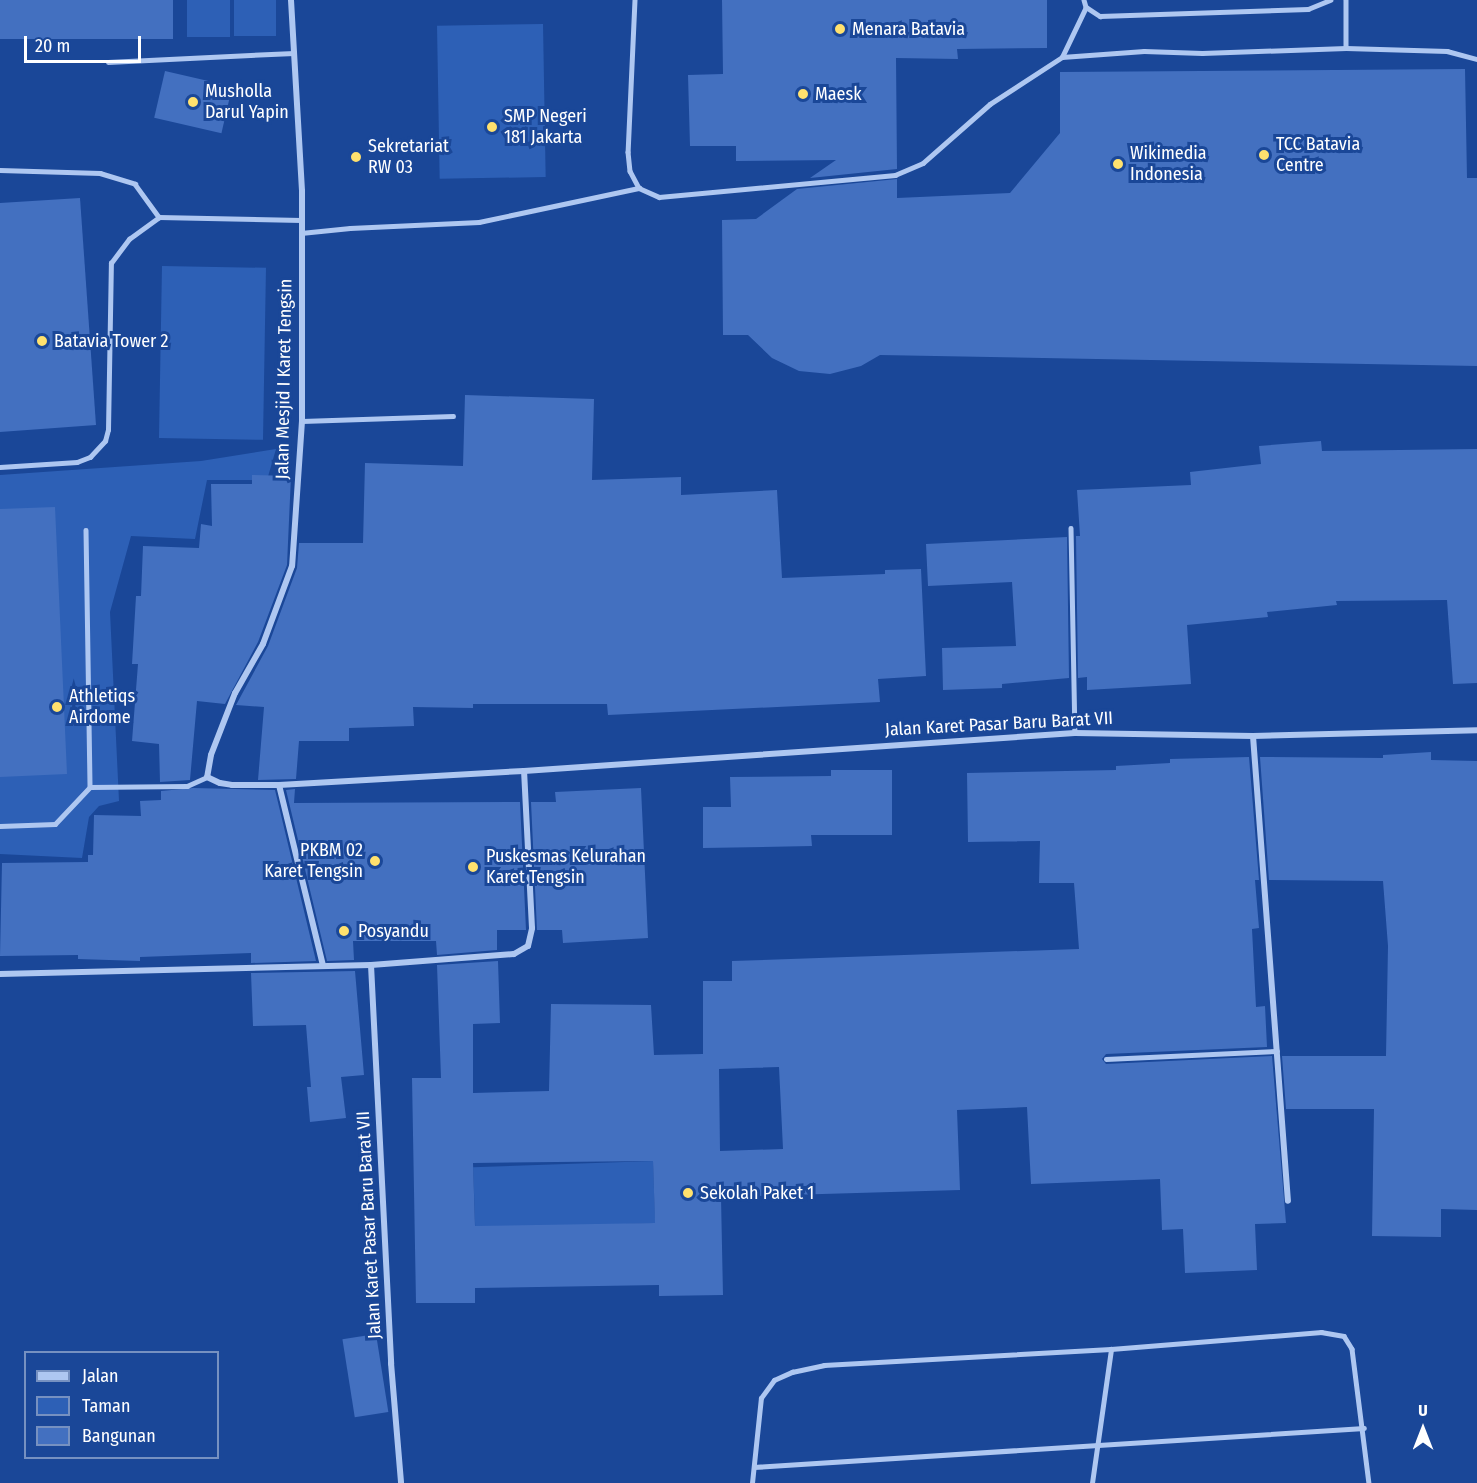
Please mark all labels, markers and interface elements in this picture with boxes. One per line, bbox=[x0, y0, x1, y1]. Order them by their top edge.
place label: Menara Batavia bbox=[852, 18, 965, 40]
marker: Menara Batavia bbox=[833, 22, 847, 36]
scale bar bbox=[27, 24, 144, 62]
text: 20 m bbox=[35, 35, 70, 57]
place label: Musholla Darul Yapin bbox=[205, 81, 289, 124]
place label: Maesk bbox=[815, 83, 862, 105]
marker: Maesk bbox=[796, 87, 810, 101]
marker: Musholla Darul Yapin bbox=[186, 95, 200, 109]
place label: SMP Negeri 181 Jakarta bbox=[504, 106, 587, 148]
marker: SMP Negeri 181 Jakarta bbox=[485, 120, 499, 134]
place label: TCC Batavia Centre bbox=[1276, 134, 1360, 176]
place label: Sekretariat RW 03 bbox=[368, 136, 449, 178]
place label: Wikimedia Indonesia bbox=[1130, 143, 1207, 186]
marker: TCC Batavia Centre bbox=[1257, 148, 1271, 162]
marker: Sekretariat RW 03 bbox=[349, 150, 363, 164]
marker: Wikimedia Indonesia bbox=[1111, 157, 1125, 171]
street label: Jalan Mesjid I Karet Tengsin bbox=[271, 278, 297, 480]
place label: Batavia Tower 2 bbox=[54, 330, 169, 352]
marker: Batavia Tower 2 bbox=[35, 334, 49, 348]
place label: Athletiqs Airdome bbox=[69, 686, 135, 728]
marker: Athletiqs Airdome bbox=[50, 700, 64, 714]
street label: Jalan Karet Pasar Baru Barat VII bbox=[884, 707, 1114, 741]
place label: PKBM 02 Karet Tengsin bbox=[264, 840, 363, 882]
place label: Puskesmas Kelurahan Karet Tengsin bbox=[486, 846, 646, 888]
marker: PKBM 02 Karet Tengsin bbox=[368, 854, 382, 868]
marker: Puskesmas Kelurahan Karet Tengsin bbox=[464, 858, 482, 876]
place label: Posyandu bbox=[358, 920, 429, 942]
marker: Posyandu bbox=[335, 922, 353, 940]
street label: Jalan Karet Pasar Baru Barat VII bbox=[352, 1110, 386, 1340]
place label: Sekolah Paket 1 bbox=[700, 1182, 814, 1204]
marker: Sekolah Paket 1 bbox=[681, 1186, 695, 1200]
legend bbox=[24, 1351, 219, 1459]
text: Jalan bbox=[82, 1365, 119, 1387]
text: Taman bbox=[82, 1395, 130, 1417]
north arrow bbox=[1393, 1399, 1453, 1459]
text: U bbox=[1418, 1401, 1428, 1420]
text: Bangunan bbox=[82, 1425, 156, 1447]

